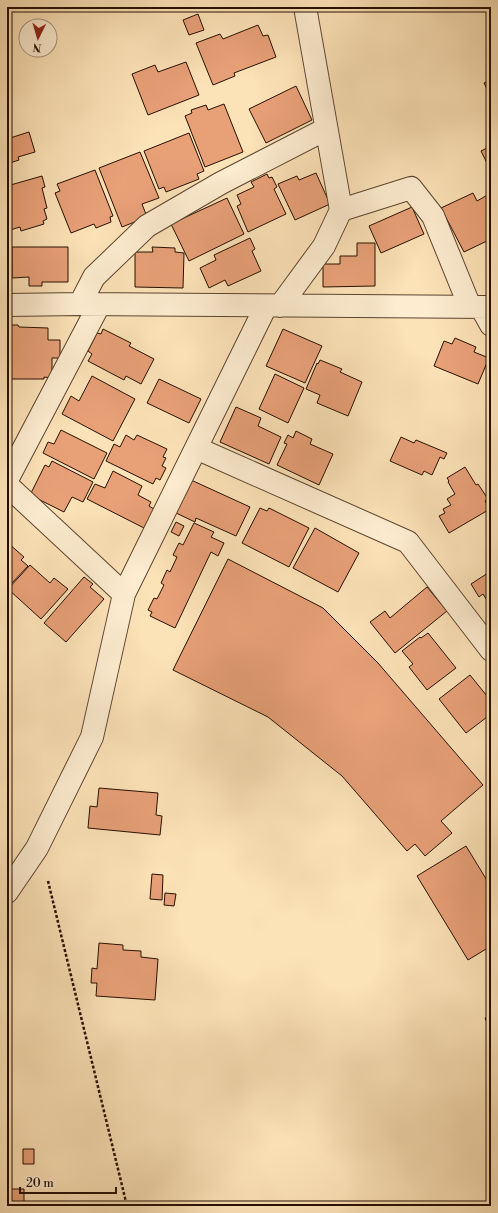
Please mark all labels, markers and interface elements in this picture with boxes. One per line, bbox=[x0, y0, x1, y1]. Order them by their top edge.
north arrow bbox=[18, 18, 58, 58]
text: N bbox=[32, 40, 42, 54]
scale bar bbox=[20, 1169, 116, 1195]
text: 20 m bbox=[26, 1176, 54, 1191]

